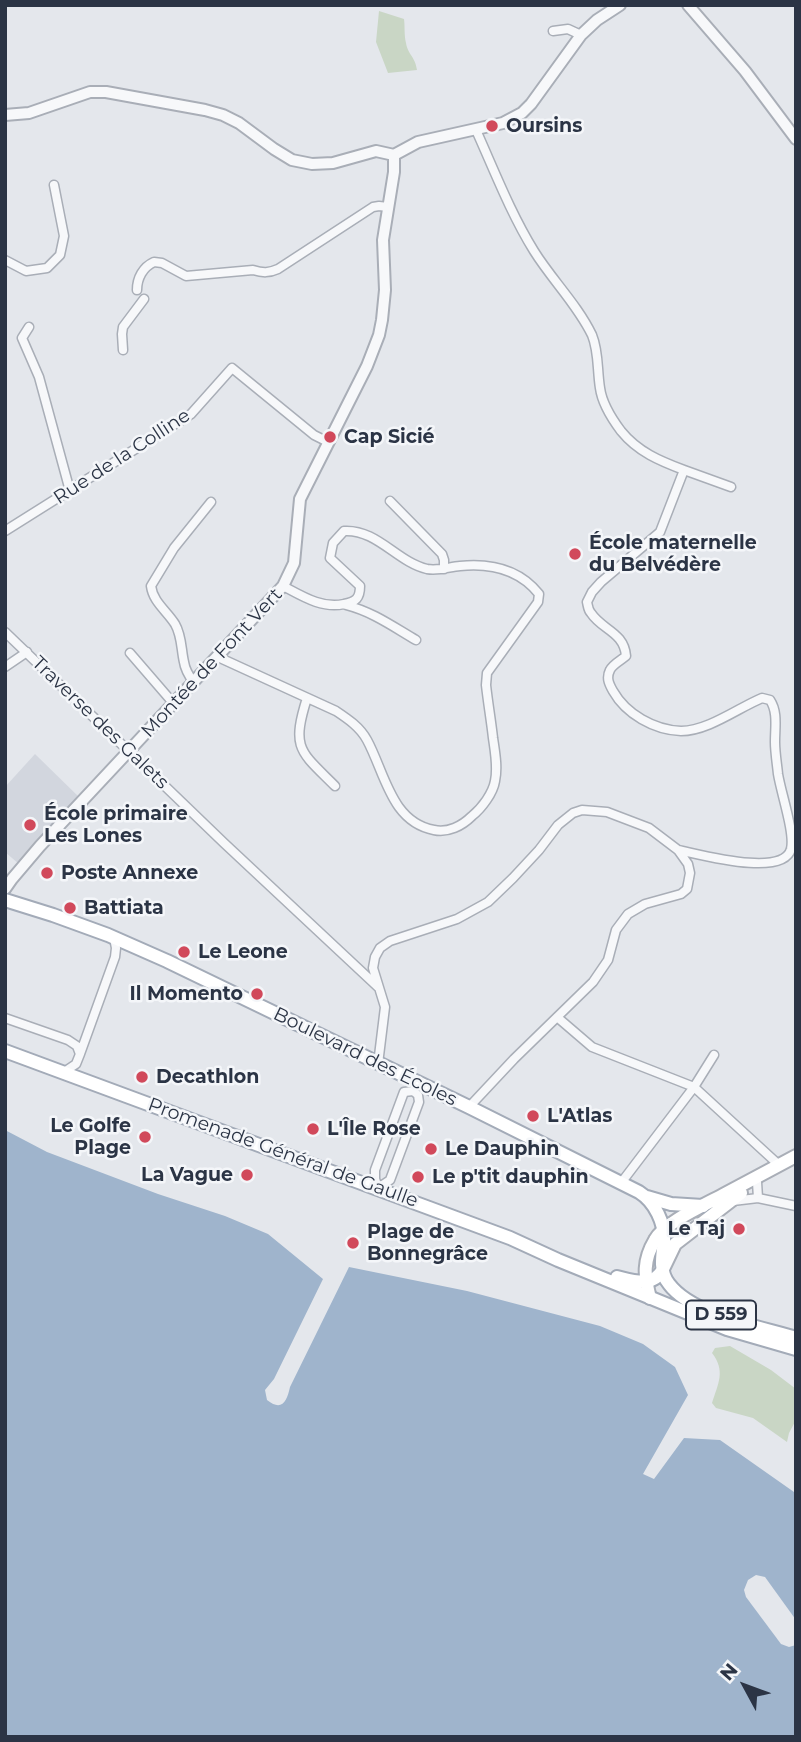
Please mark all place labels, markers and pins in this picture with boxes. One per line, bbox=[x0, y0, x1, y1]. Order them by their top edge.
place label: Oursins bbox=[506, 115, 582, 137]
marker: Oursins bbox=[484, 118, 500, 134]
place label: Cap Sicié bbox=[344, 426, 435, 448]
marker: Cap Sicié bbox=[322, 429, 338, 445]
place label: École maternelle du Belvédère bbox=[589, 532, 757, 576]
marker: École maternelle du Belvédère bbox=[567, 546, 583, 562]
place label: École primaire Les Lones bbox=[44, 803, 188, 847]
marker: École primaire Les Lones bbox=[22, 817, 38, 833]
place label: Poste Annexe bbox=[61, 862, 198, 884]
marker: Poste Annexe bbox=[39, 865, 55, 881]
place label: Battiata bbox=[84, 897, 164, 919]
marker: Battiata bbox=[62, 900, 78, 916]
place label: Le Leone bbox=[198, 941, 288, 963]
marker: Le Leone bbox=[176, 944, 192, 960]
place label: Il Momento bbox=[130, 983, 243, 1005]
marker: Il Momento bbox=[249, 986, 265, 1002]
place label: Decathlon bbox=[156, 1066, 259, 1088]
marker: Decathlon bbox=[134, 1069, 150, 1085]
place label: L'Atlas bbox=[547, 1105, 612, 1127]
marker: L'Atlas bbox=[525, 1108, 541, 1124]
place label: Le Golfe Plage bbox=[50, 1115, 131, 1159]
place label: L'Île Rose bbox=[327, 1118, 421, 1140]
marker: L'Île Rose bbox=[305, 1121, 321, 1137]
marker: Le Golfe Plage bbox=[137, 1129, 153, 1145]
place label: Le Dauphin bbox=[445, 1138, 559, 1160]
marker: Le Dauphin bbox=[423, 1141, 439, 1157]
place label: La Vague bbox=[141, 1164, 233, 1186]
place label: Le p'tit dauphin bbox=[432, 1166, 589, 1188]
marker: La Vague bbox=[239, 1167, 255, 1183]
marker: Le p'tit dauphin bbox=[410, 1169, 426, 1185]
place label: Le Taj bbox=[667, 1218, 725, 1240]
place label: Plage de Bonnegrâce bbox=[367, 1221, 488, 1265]
marker: Le Taj bbox=[731, 1221, 747, 1237]
marker: Plage de Bonnegrâce bbox=[345, 1235, 361, 1251]

